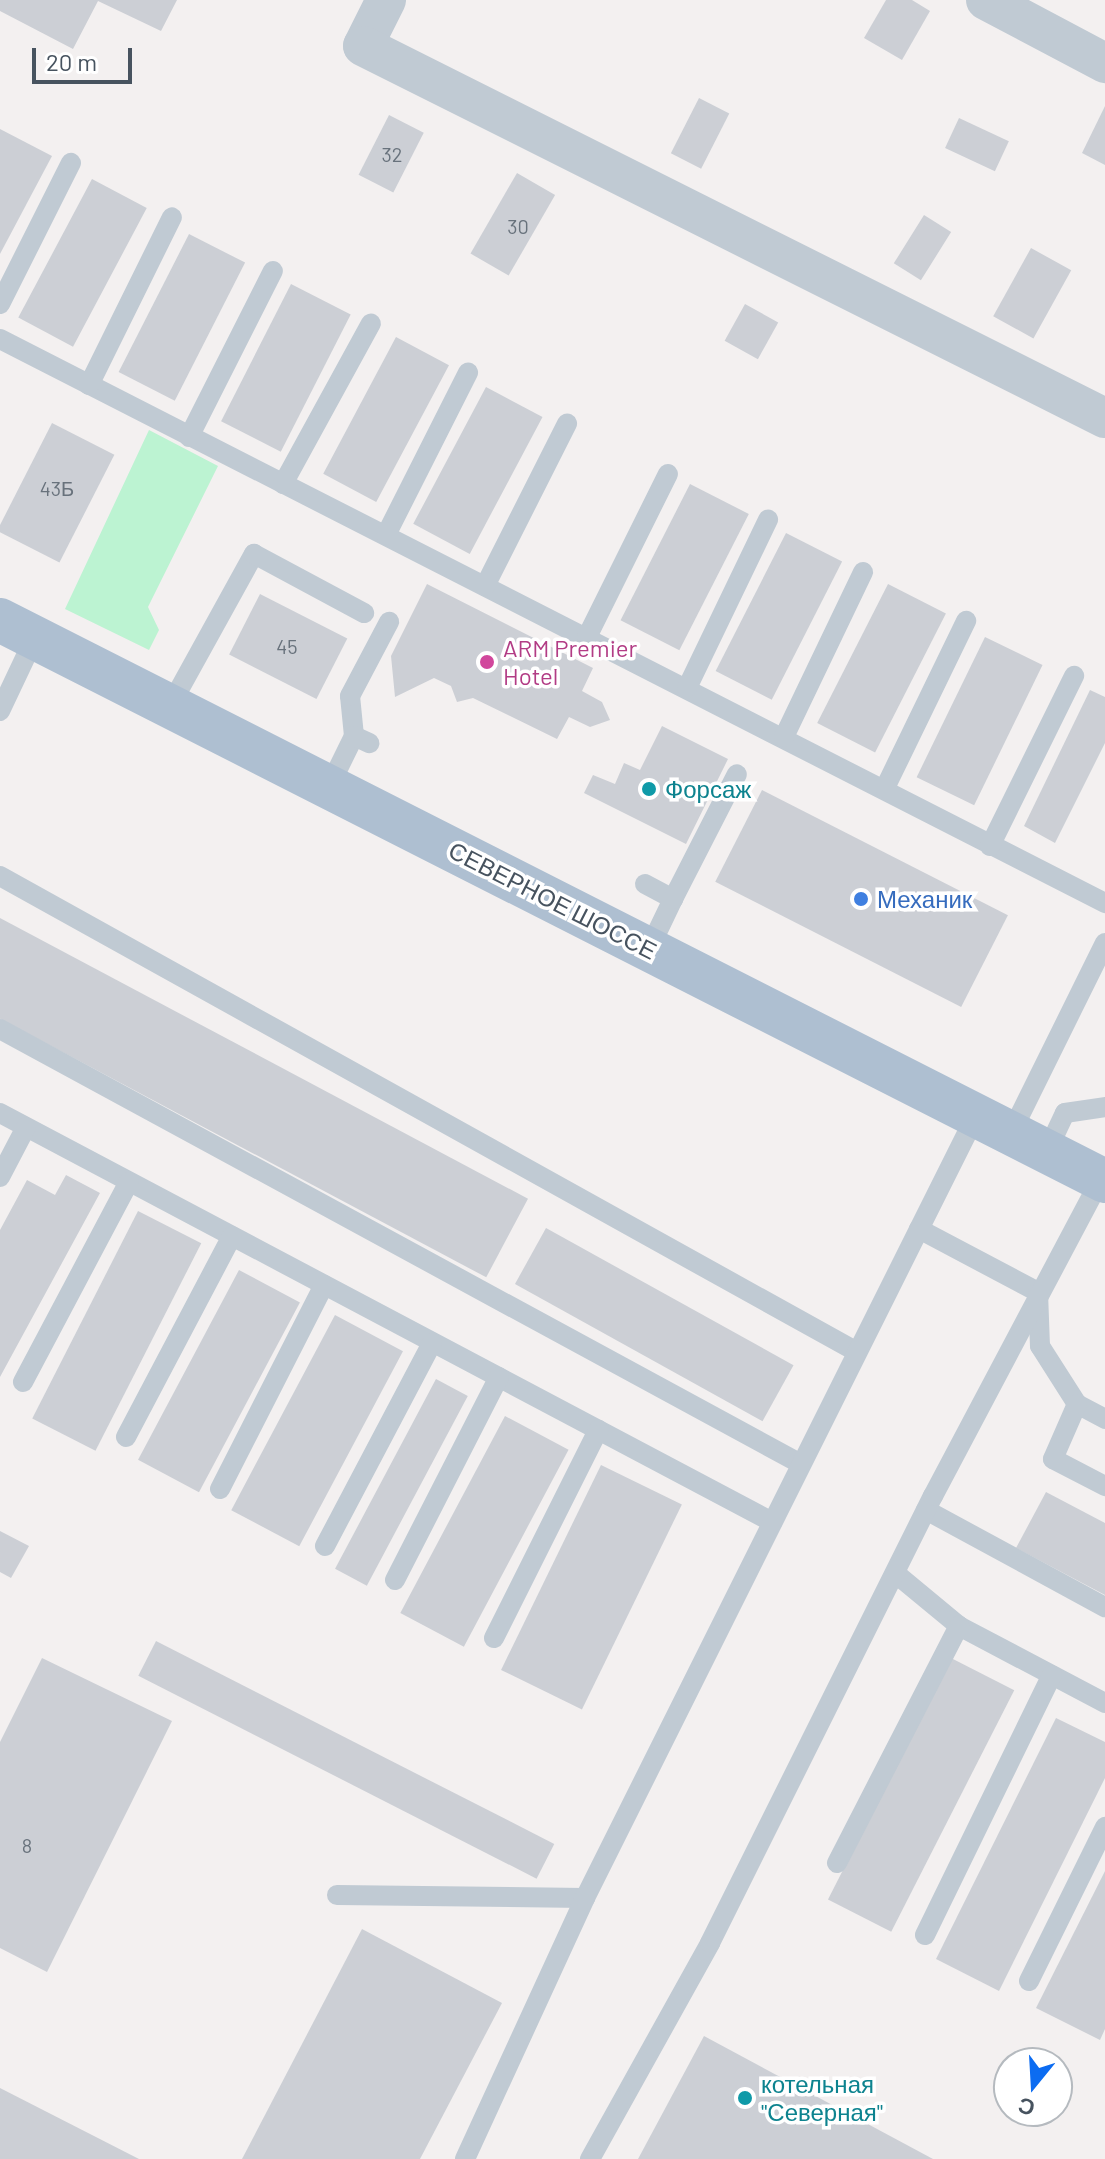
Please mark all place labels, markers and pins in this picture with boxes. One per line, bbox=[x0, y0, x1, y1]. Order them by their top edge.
place label: ARM Premier Hotel bbox=[503, 634, 637, 690]
marker: ARM Premier Hotel bbox=[478, 653, 496, 671]
place label: Форсаж bbox=[665, 775, 751, 803]
marker: Форсаж bbox=[640, 780, 658, 798]
place label: Механик bbox=[877, 885, 972, 913]
marker: Механик bbox=[852, 890, 870, 908]
place label: котельная "Северная" bbox=[761, 2070, 883, 2126]
marker: котельная "Северная" bbox=[736, 2089, 754, 2107]

